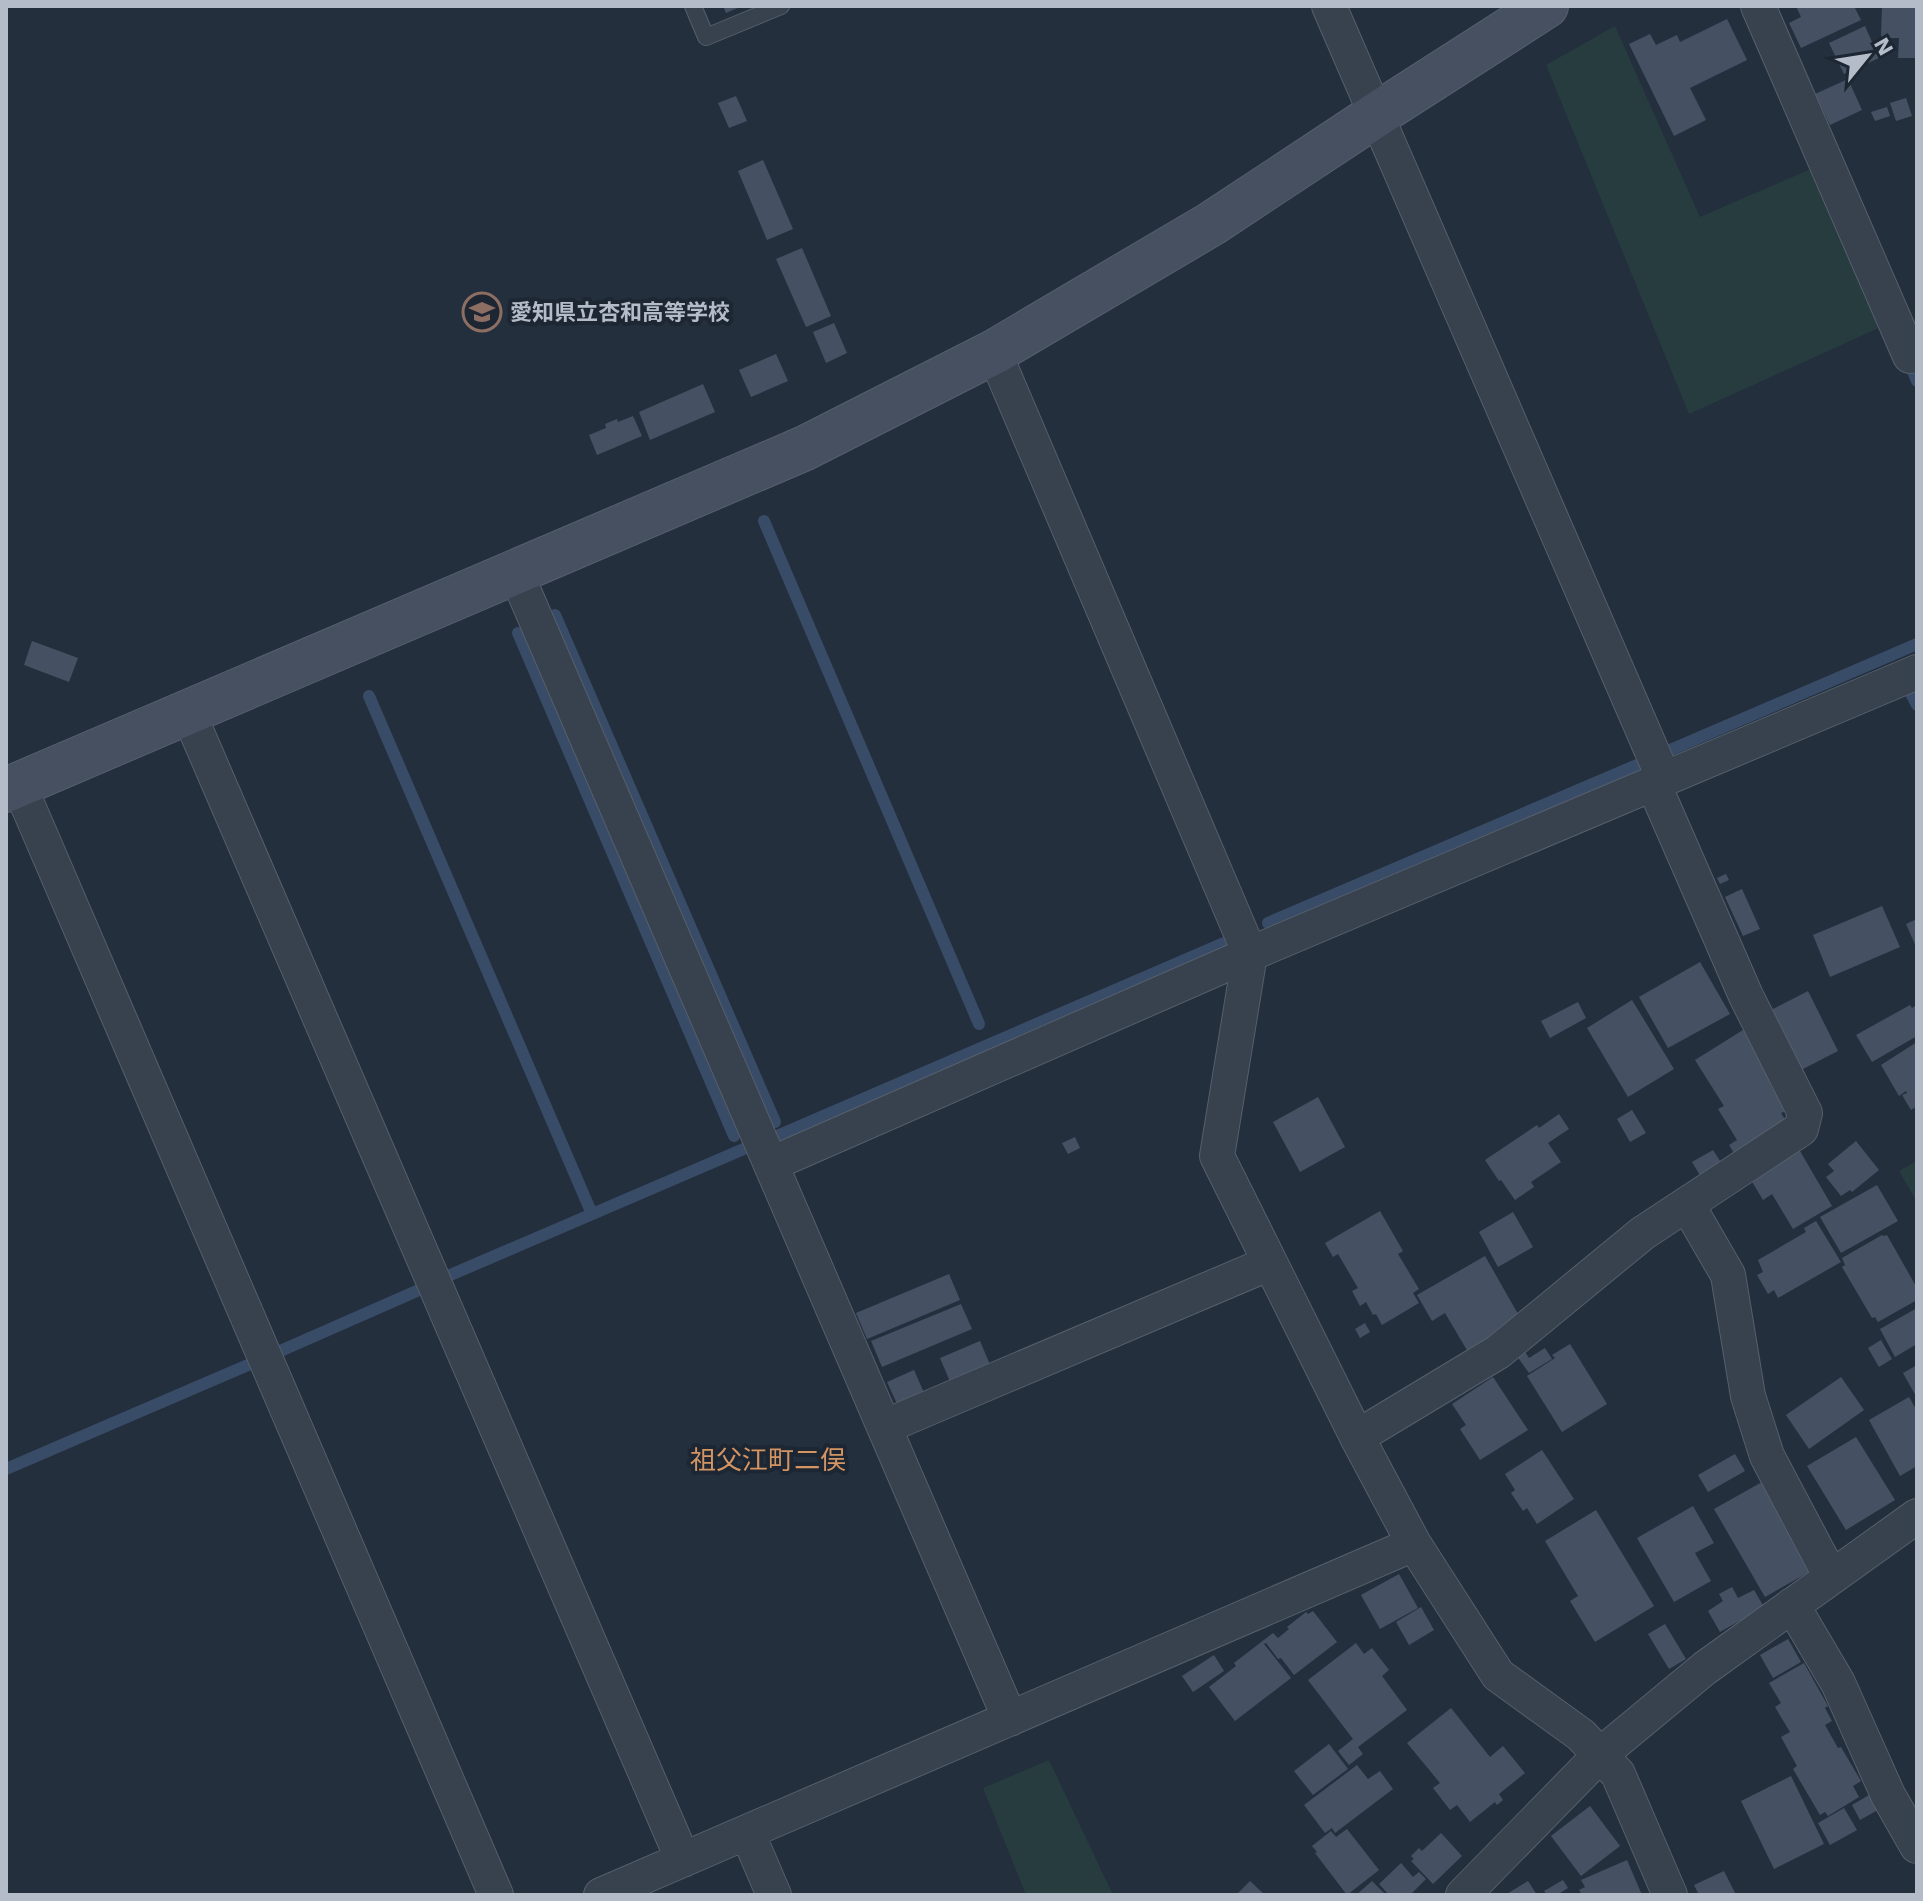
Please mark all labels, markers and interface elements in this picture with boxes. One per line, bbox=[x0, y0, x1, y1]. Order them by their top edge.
north arrow bbox=[1827, 16, 1907, 96]
text: N bbox=[1869, 33, 1899, 60]
school or university icon: 愛知県立杏和高等学校 bbox=[461, 291, 503, 333]
place label: 愛知県立杏和高等学校 bbox=[510, 300, 730, 325]
district label: 祖父江町二俣 bbox=[690, 1445, 846, 1475]

